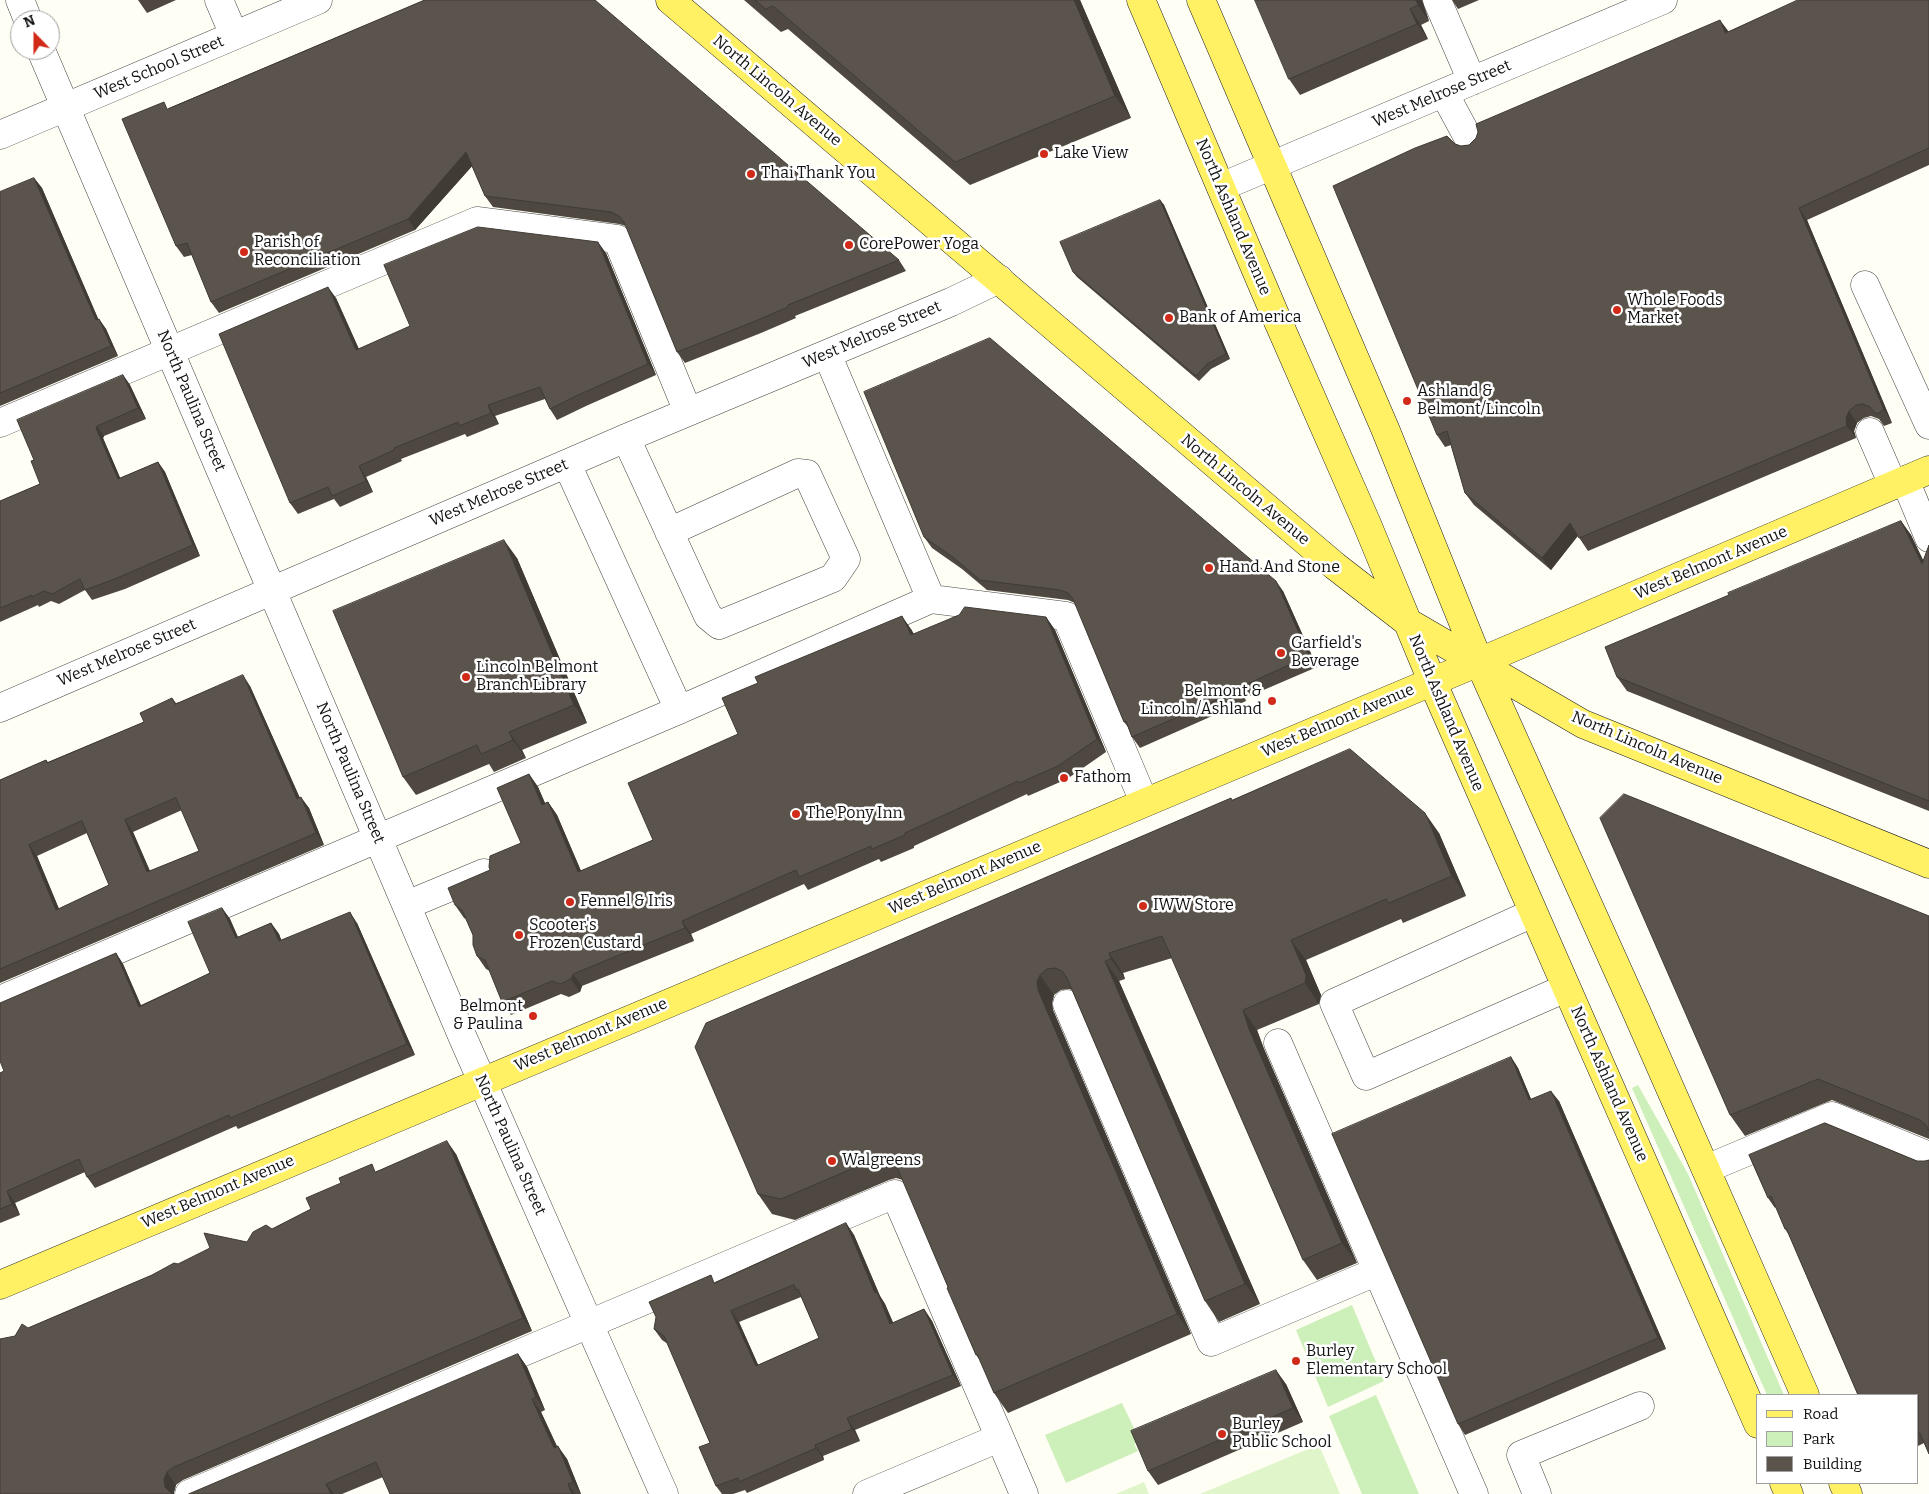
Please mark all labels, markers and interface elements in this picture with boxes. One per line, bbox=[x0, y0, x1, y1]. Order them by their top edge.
north arrow bbox=[10, 10, 60, 60]
text: N bbox=[21, 12, 38, 31]
street label: West School Street bbox=[91, 32, 227, 104]
street label: North Lincoln Avenue bbox=[709, 32, 845, 150]
street label: West Melrose Street bbox=[1370, 56, 1514, 132]
street label: North Ashland Avenue bbox=[1191, 136, 1275, 298]
place label: Lake View bbox=[1054, 144, 1128, 164]
marker: Lake View bbox=[1038, 148, 1050, 160]
place label: Thai Thank You bbox=[761, 164, 875, 184]
marker: Thai Thank You bbox=[745, 168, 757, 180]
place label: Parish of Reconciliation bbox=[254, 233, 361, 271]
place label: CorePower Yoga bbox=[859, 235, 979, 255]
marker: CorePower Yoga bbox=[843, 239, 855, 251]
marker: Parish of Reconciliation bbox=[238, 246, 250, 258]
place label: Whole Foods Market bbox=[1627, 291, 1723, 329]
street label: West Melrose Street bbox=[800, 297, 944, 373]
marker: Whole Foods Market bbox=[1611, 304, 1623, 316]
place label: Bank of America bbox=[1179, 308, 1301, 328]
marker: Bank of America bbox=[1163, 312, 1175, 324]
street label: North Paulina Street bbox=[152, 327, 230, 475]
place label: Ashland & Belmont/Lincoln bbox=[1417, 382, 1541, 420]
marker: Ashland & Belmont/Lincoln bbox=[1401, 395, 1413, 407]
street label: North Lincoln Avenue bbox=[1177, 431, 1313, 549]
street label: West Melrose Street bbox=[427, 455, 571, 531]
street label: West Belmont Avenue bbox=[1632, 522, 1790, 604]
place label: Hand And Stone bbox=[1219, 558, 1340, 578]
marker: Hand And Stone bbox=[1203, 562, 1215, 574]
street label: West Melrose Street bbox=[55, 615, 199, 691]
street label: North Ashland Avenue bbox=[1404, 632, 1488, 794]
place label: Garfield's Beverage bbox=[1291, 634, 1362, 672]
marker: Garfield's Beverage bbox=[1275, 647, 1287, 659]
place label: Lincoln Belmont Branch Library bbox=[476, 658, 598, 696]
marker: Lincoln Belmont Branch Library bbox=[460, 671, 472, 683]
street label: West Belmont Avenue bbox=[1259, 680, 1417, 762]
place label: Belmont & Lincoln/Ashland bbox=[1140, 682, 1262, 720]
marker: Belmont & Lincoln/Ashland bbox=[1266, 695, 1278, 707]
street label: North Paulina Street bbox=[311, 699, 389, 847]
street label: North Lincoln Avenue bbox=[1569, 707, 1725, 789]
place label: Fathom bbox=[1074, 768, 1131, 788]
marker: Fathom bbox=[1058, 772, 1070, 784]
place label: The Pony Inn bbox=[806, 804, 903, 824]
marker: The Pony Inn bbox=[790, 808, 802, 820]
street label: West Belmont Avenue bbox=[886, 837, 1044, 919]
place label: Fennel & Iris bbox=[580, 892, 673, 912]
marker: Fennel & Iris bbox=[564, 896, 576, 908]
place label: IWW Store bbox=[1153, 896, 1234, 916]
marker: IWW Store bbox=[1137, 900, 1149, 912]
place label: Scooter's Frozen Custard bbox=[529, 916, 641, 954]
marker: Scooter's Frozen Custard bbox=[513, 929, 525, 941]
street label: West Belmont Avenue bbox=[512, 994, 670, 1076]
place label: Belmont & Paulina bbox=[453, 997, 523, 1035]
street label: North Ashland Avenue bbox=[1566, 1003, 1652, 1165]
marker: Belmont & Paulina bbox=[527, 1010, 539, 1022]
street label: North Paulina Street bbox=[470, 1072, 550, 1218]
street label: West Belmont Avenue bbox=[139, 1151, 297, 1233]
place label: Walgreens bbox=[842, 1151, 921, 1171]
marker: Walgreens bbox=[826, 1155, 838, 1167]
place label: Burley Elementary School bbox=[1306, 1342, 1447, 1380]
marker: Burley Elementary School bbox=[1290, 1355, 1302, 1367]
legend bbox=[1756, 1394, 1919, 1484]
text: Road bbox=[1803, 1405, 1838, 1423]
place label: Burley Public School bbox=[1232, 1415, 1332, 1453]
marker: Burley Public School bbox=[1216, 1428, 1228, 1440]
text: Park bbox=[1803, 1430, 1835, 1448]
text: Building bbox=[1803, 1455, 1862, 1473]

